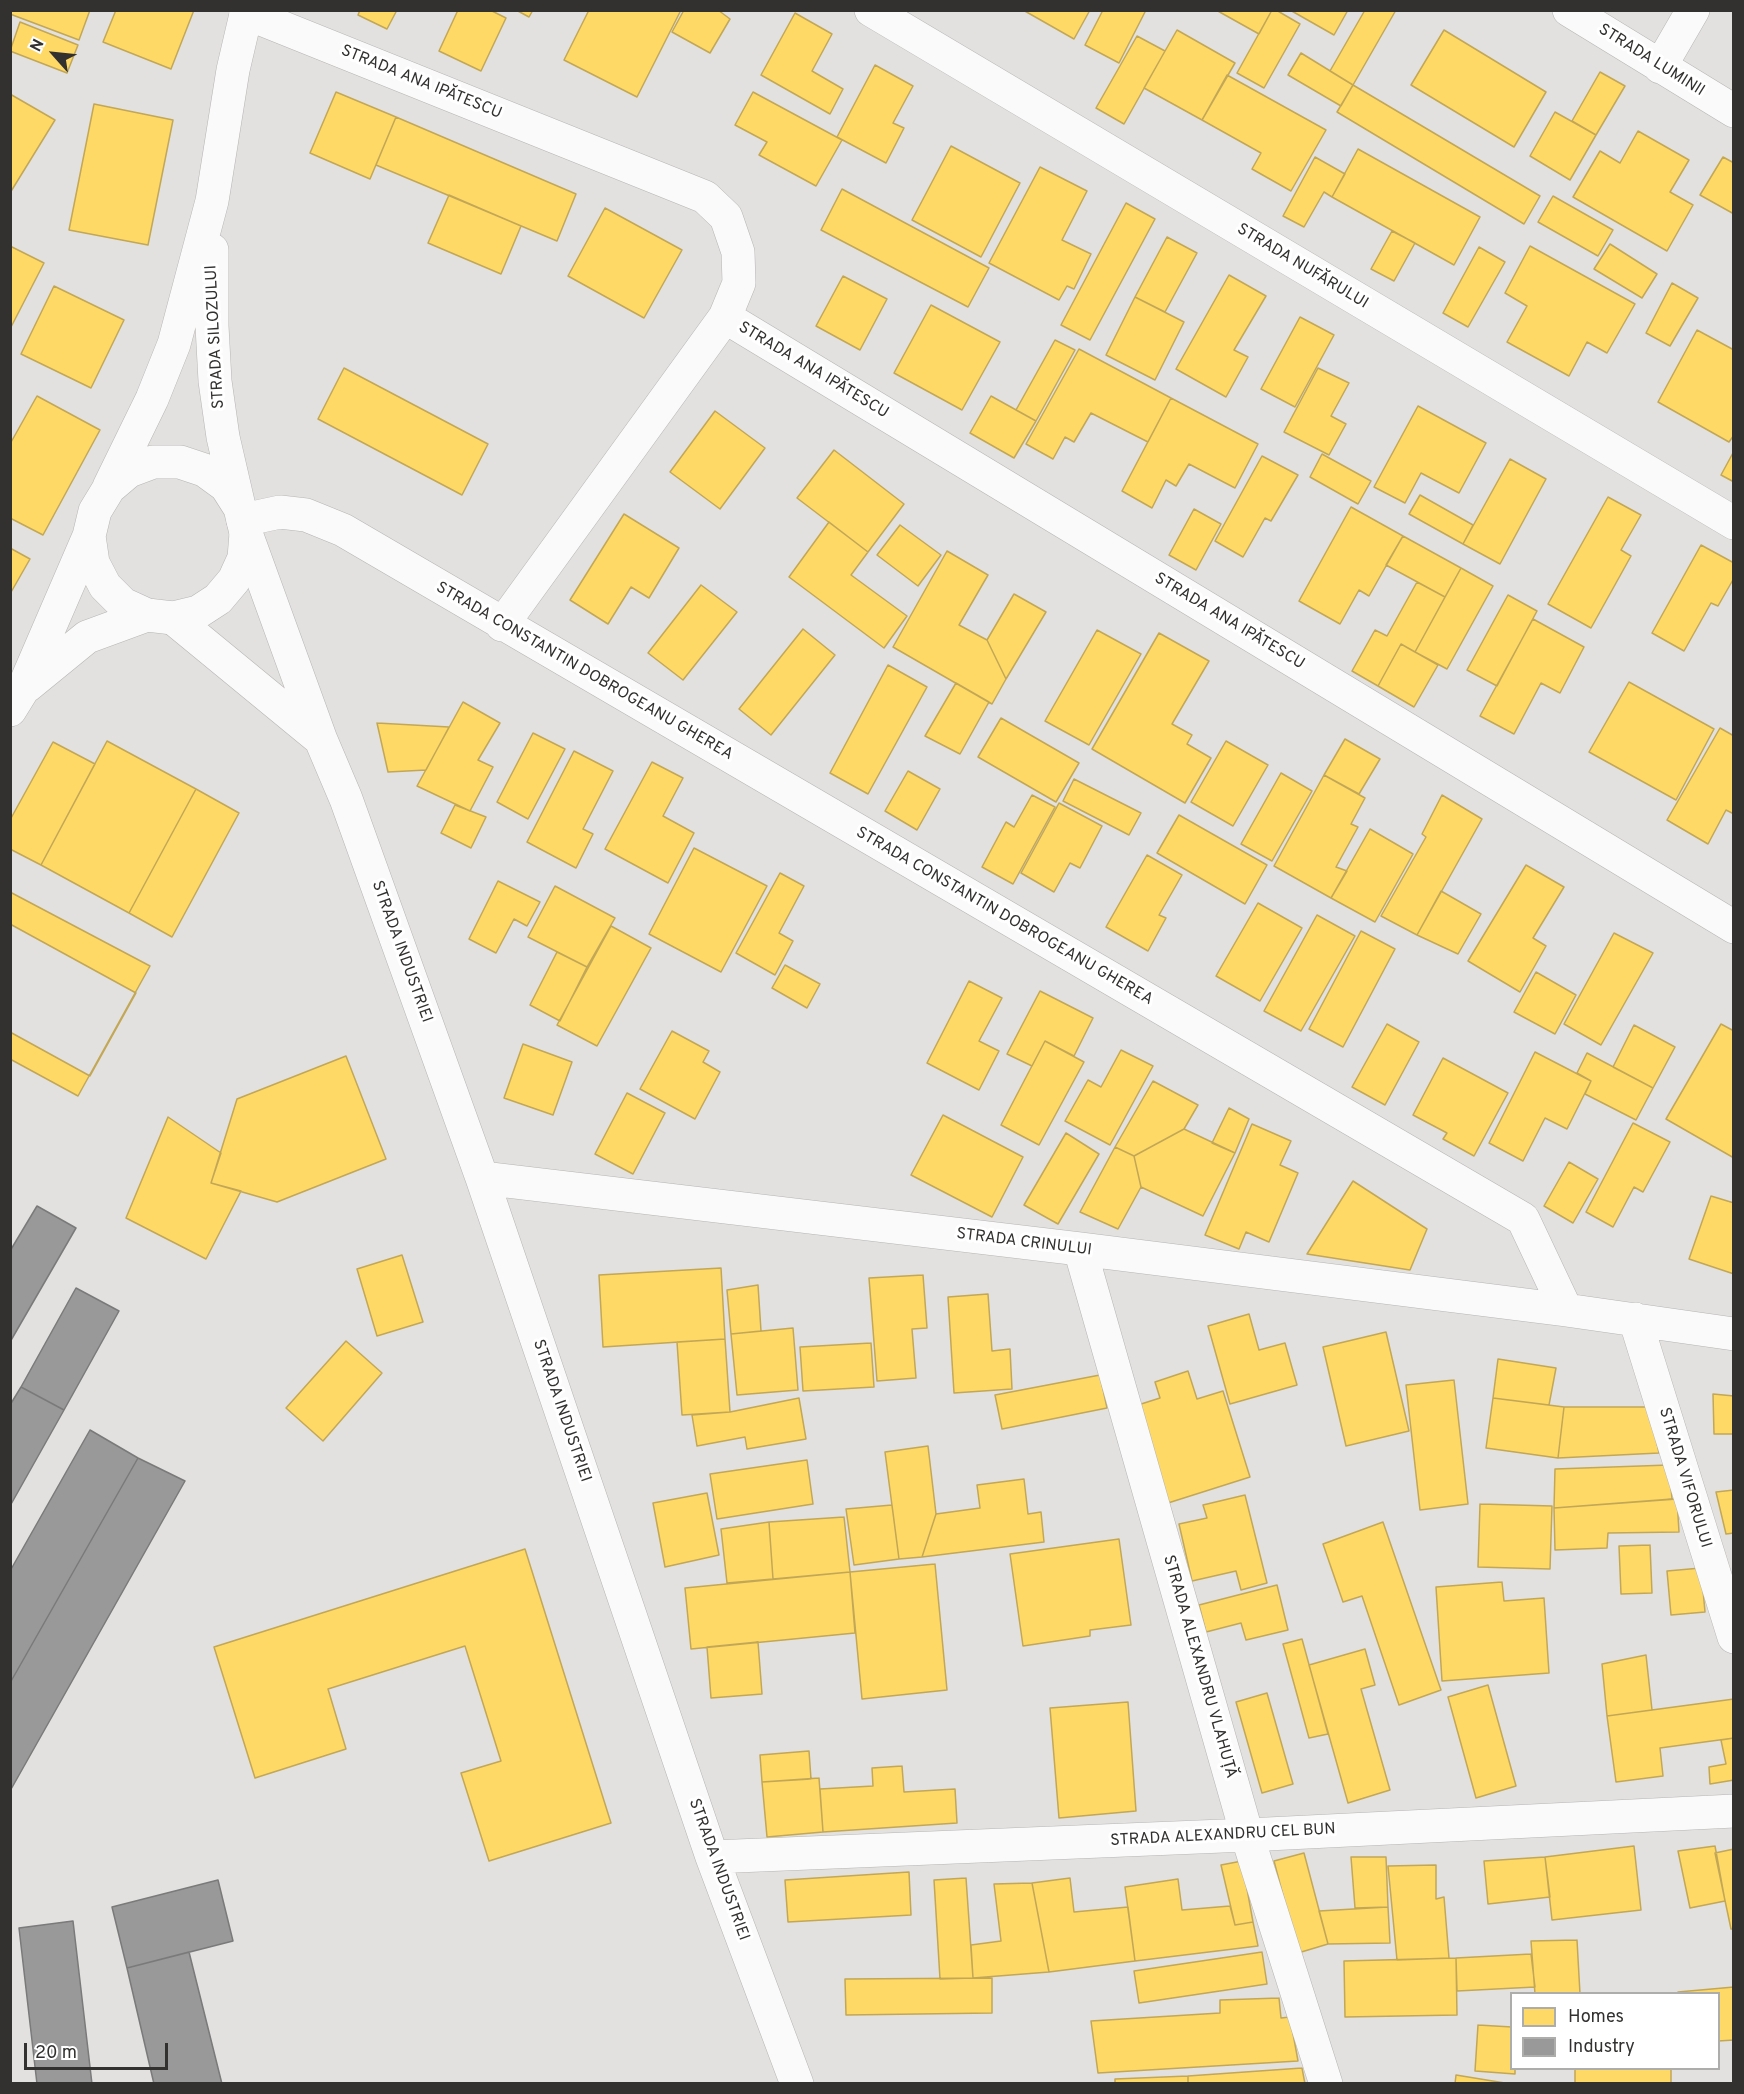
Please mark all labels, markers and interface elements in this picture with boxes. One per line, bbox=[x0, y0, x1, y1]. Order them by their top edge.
street label: STRADA LUMINII bbox=[1594, 21, 1708, 101]
north arrow bbox=[24, 24, 84, 84]
text: N bbox=[26, 36, 49, 55]
street label: STRADA ANA IPĂTESCU bbox=[338, 42, 504, 124]
street label: STRADA NUFĂRULUI bbox=[1233, 220, 1371, 314]
street label: STRADA SILOZULUI bbox=[203, 265, 229, 409]
street label: STRADA ANA IPĂTESCU bbox=[734, 319, 892, 423]
street label: STRADA ANA IPĂTESCU bbox=[1150, 570, 1308, 674]
street label: STRADA CONSTANTIN DOBROGEANU GHEREA bbox=[432, 579, 736, 765]
street label: STRADA CONSTANTIN DOBROGEANU GHEREA bbox=[852, 824, 1156, 1010]
street label: STRADA INDUSTRIEI bbox=[366, 878, 436, 1026]
street label: STRADA CRINULUI bbox=[955, 1225, 1093, 1261]
street label: STRADA INDUSTRIEI bbox=[528, 1337, 594, 1485]
street label: STRADA VIFORULUI bbox=[1654, 1406, 1714, 1550]
street label: STRADA ALEXANDRU VLAHUȚĂ bbox=[1158, 1553, 1240, 1781]
street label: STRADA INDUSTRIEI bbox=[683, 1796, 753, 1944]
street label: STRADA ALEXANDRU CEL BUN bbox=[1110, 1821, 1336, 1851]
legend bbox=[1510, 1992, 1720, 2070]
text: Homes bbox=[1568, 2006, 1624, 2029]
scale bar bbox=[27, 2031, 171, 2069]
text: Industry bbox=[1568, 2036, 1635, 2059]
text: 20 m bbox=[35, 2042, 77, 2065]

